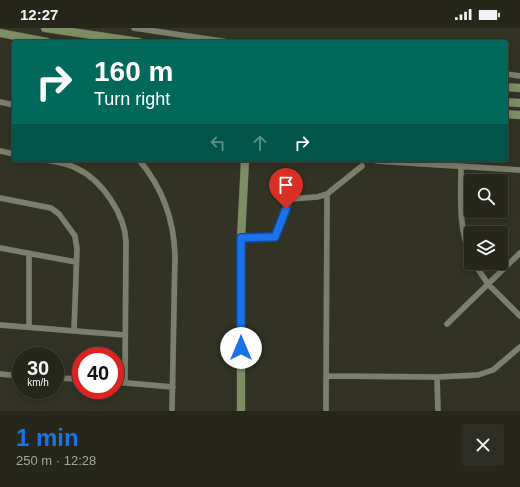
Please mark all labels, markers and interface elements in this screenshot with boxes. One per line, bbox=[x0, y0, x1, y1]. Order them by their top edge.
text: 12:27 bbox=[20, 6, 58, 23]
icon: right bbox=[28, 56, 80, 108]
text: 160 m bbox=[94, 56, 173, 87]
text: Turn right bbox=[94, 89, 170, 109]
icon: left bbox=[207, 132, 229, 154]
icon: ahead bbox=[249, 132, 271, 154]
icon: right bbox=[291, 132, 313, 154]
pin bbox=[269, 168, 303, 209]
icon: arrive bbox=[275, 174, 297, 196]
map controls bbox=[464, 174, 508, 270]
button: search bbox=[464, 174, 508, 218]
button: layers bbox=[464, 226, 508, 270]
position arrow bbox=[220, 327, 262, 369]
speed limit sign: 40 bbox=[72, 347, 124, 399]
text: 30 bbox=[27, 357, 49, 379]
text: km/h bbox=[27, 377, 49, 388]
text: 1 min bbox=[16, 424, 79, 451]
button: close bbox=[462, 424, 504, 466]
text: 250 m · 12:28 bbox=[16, 453, 96, 468]

